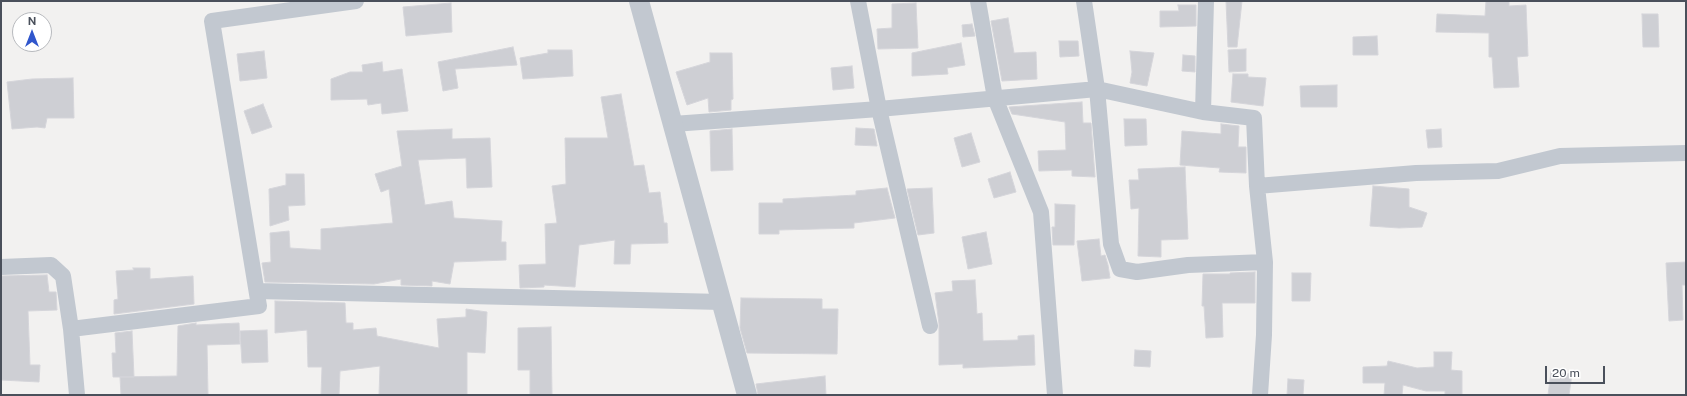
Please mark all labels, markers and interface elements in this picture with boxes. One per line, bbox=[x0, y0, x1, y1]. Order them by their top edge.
north arrow bbox=[12, 12, 52, 52]
text: N bbox=[28, 15, 36, 27]
scale bar bbox=[1547, 358, 1607, 384]
text: 20 m bbox=[1552, 366, 1580, 380]

